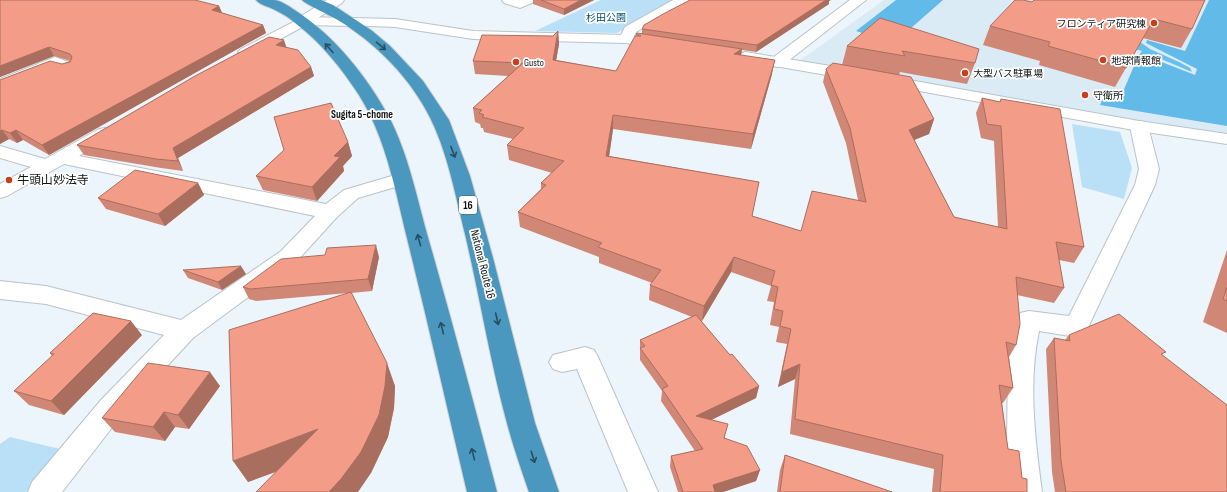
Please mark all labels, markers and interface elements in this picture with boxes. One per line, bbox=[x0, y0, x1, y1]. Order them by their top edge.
park label: 杉田公園 bbox=[586, 12, 626, 24]
place label: フロンティア研究棟 bbox=[1057, 18, 1146, 30]
marker: フロンティア研究棟 bbox=[1149, 18, 1159, 28]
one-way arrow bbox=[324, 42, 333, 53]
one-way arrow bbox=[376, 42, 386, 51]
marker: 地球情報館 bbox=[1098, 55, 1108, 65]
place label: 地球情報館 bbox=[1111, 55, 1161, 67]
marker: Gusto bbox=[511, 57, 521, 67]
place label: Gusto bbox=[524, 57, 544, 69]
marker: 大型バス駐車場 bbox=[960, 68, 970, 78]
place label: 大型バス駐車場 bbox=[973, 68, 1043, 80]
marker: 守衛所 bbox=[1080, 90, 1090, 100]
place label: 守衛所 bbox=[1093, 90, 1123, 102]
district label: Sugita 5-chome bbox=[331, 108, 393, 121]
one-way arrow bbox=[449, 146, 457, 158]
place label: 牛頭山妙法寺 bbox=[17, 173, 89, 188]
marker: 牛頭山妙法寺 bbox=[4, 175, 14, 185]
road number: 16 bbox=[459, 196, 477, 214]
street label: National Route 16 bbox=[467, 228, 498, 300]
one-way arrow bbox=[415, 234, 422, 247]
one-way arrow bbox=[493, 312, 501, 325]
one-way arrow bbox=[437, 322, 445, 335]
one-way arrow bbox=[469, 448, 476, 461]
one-way arrow bbox=[529, 451, 537, 463]

